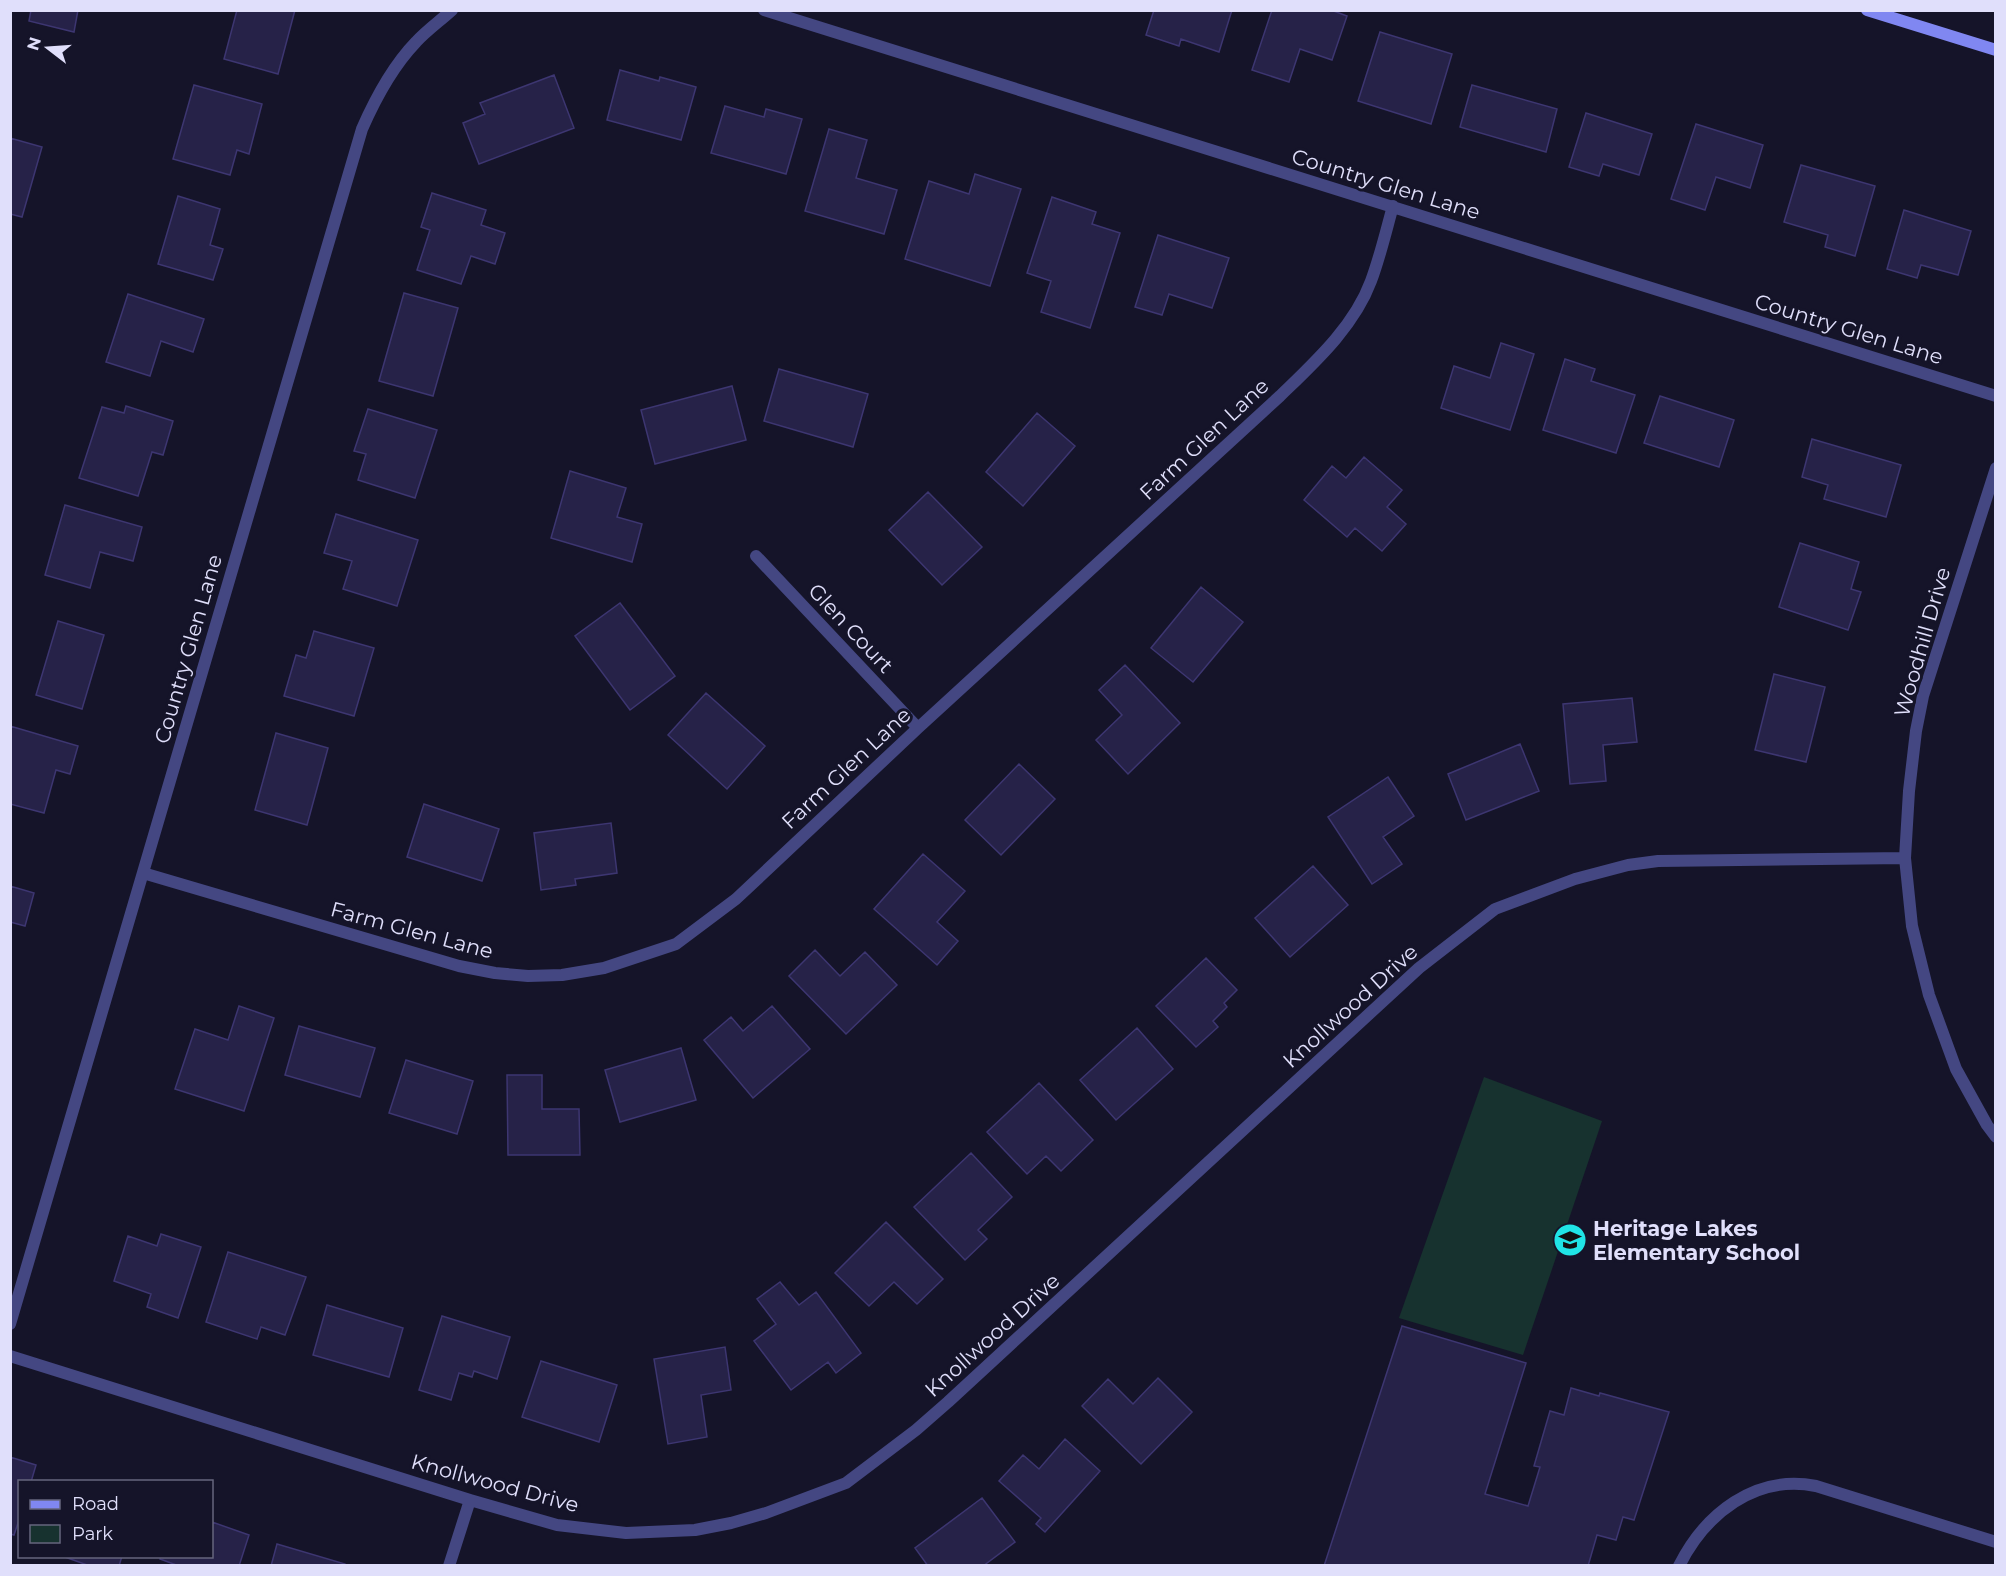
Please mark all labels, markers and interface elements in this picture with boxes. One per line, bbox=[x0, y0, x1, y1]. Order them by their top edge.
north arrow bbox=[18, 18, 78, 78]
text: N bbox=[23, 35, 45, 53]
street label: Country Glen Lane bbox=[1289, 143, 1483, 225]
street label: Country Glen Lane bbox=[1752, 288, 1946, 370]
street label: Farm Glen Lane bbox=[1134, 373, 1274, 505]
street label: Country Glen Lane bbox=[149, 552, 227, 746]
street label: Woodhill Drive bbox=[1889, 564, 1955, 720]
street label: Glen Court bbox=[803, 578, 899, 678]
street label: Farm Glen Lane bbox=[776, 702, 916, 834]
street label: Farm Glen Lane bbox=[328, 896, 496, 964]
street label: Knollwood Drive bbox=[1277, 939, 1423, 1073]
place label: Heritage Lakes Elementary School bbox=[1593, 1216, 1800, 1265]
school or university icon: Heritage Lakes Elementary School bbox=[1552, 1222, 1588, 1258]
street label: Knollwood Drive bbox=[919, 1268, 1065, 1402]
street label: Knollwood Drive bbox=[408, 1449, 582, 1517]
legend bbox=[18, 1480, 213, 1558]
text: Road bbox=[72, 1493, 119, 1515]
text: Park bbox=[72, 1523, 113, 1545]

